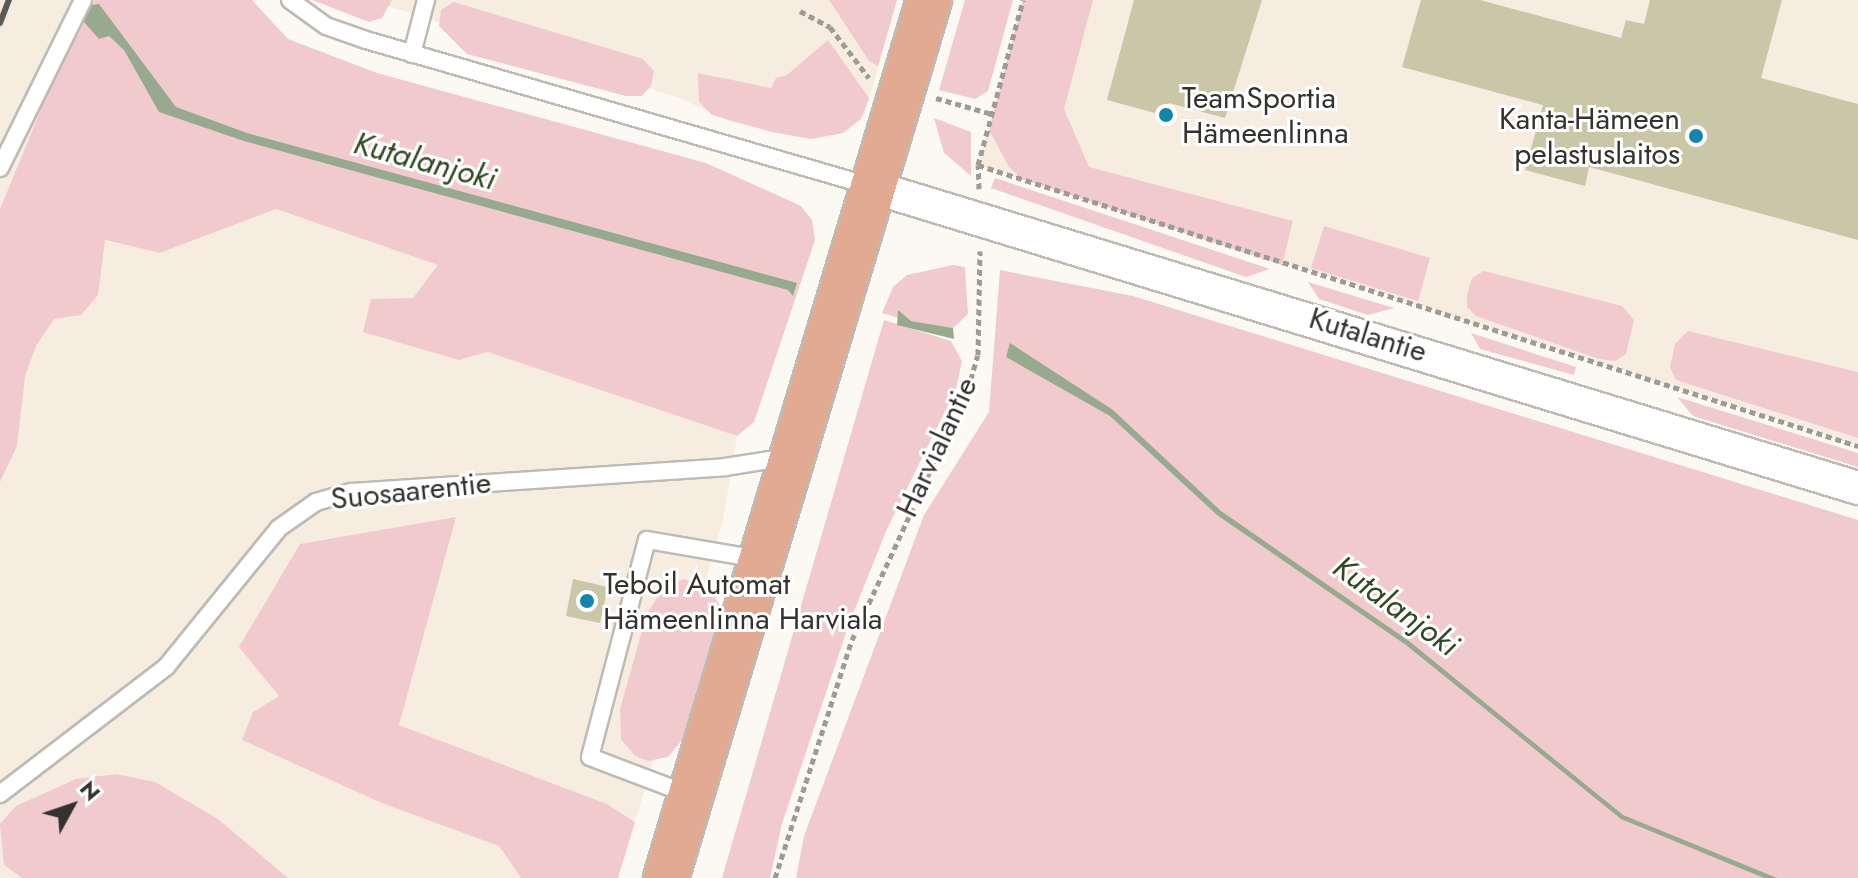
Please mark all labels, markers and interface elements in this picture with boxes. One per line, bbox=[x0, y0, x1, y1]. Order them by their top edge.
place label: TeamSportia Hämeenlinna bbox=[1182, 80, 1349, 150]
place label: Kanta-Hämeen pelastuslaitos bbox=[1499, 101, 1680, 172]
marker: TeamSportia Hämeenlinna bbox=[1157, 106, 1175, 124]
water label: Kutalanjoki bbox=[350, 124, 500, 198]
marker: Kanta-Hämeen pelastuslaitos bbox=[1687, 127, 1705, 145]
street label: Kutalantie bbox=[1305, 300, 1431, 370]
street label: Harvialantie bbox=[889, 371, 985, 523]
street label: Suosaarentie bbox=[329, 465, 493, 517]
water label: Kutalanjoki bbox=[1326, 548, 1466, 664]
place label: Teboil Automat Hämeenlinna Harviala bbox=[603, 566, 883, 636]
marker: Teboil Automat Hämeenlinna Harviala bbox=[578, 592, 596, 610]
north arrow bbox=[32, 766, 112, 846]
text: N bbox=[73, 774, 108, 808]

